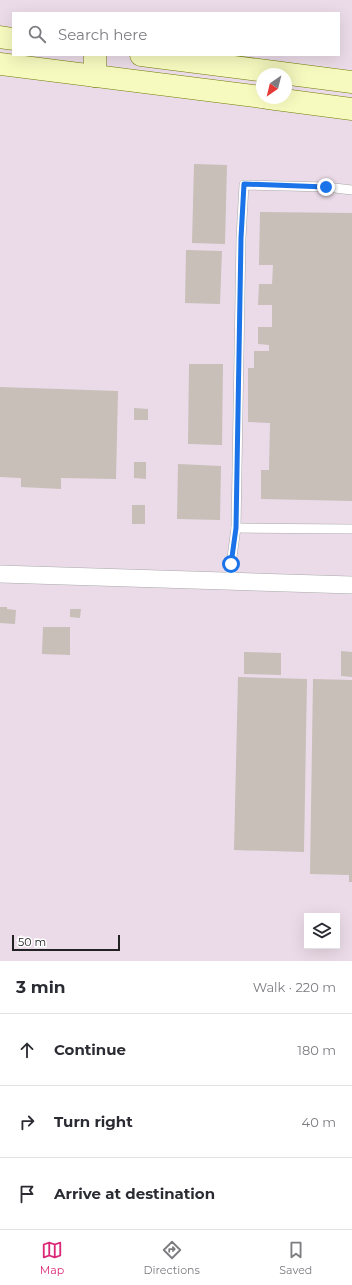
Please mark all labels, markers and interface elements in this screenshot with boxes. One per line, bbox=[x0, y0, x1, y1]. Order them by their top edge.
search box bbox=[12, 12, 340, 56]
icon: search bbox=[26, 23, 48, 45]
text: Search here bbox=[58, 25, 147, 44]
north arrow bbox=[256, 68, 292, 104]
route end bbox=[317, 178, 335, 196]
route start bbox=[222, 555, 240, 573]
map controls bbox=[304, 913, 340, 949]
button: layers bbox=[304, 913, 340, 949]
scale bar bbox=[12, 933, 120, 952]
text: 50 m bbox=[18, 935, 46, 949]
text: 3 min bbox=[16, 977, 66, 997]
text: Walk · 220 m bbox=[253, 979, 336, 995]
icon: ahead bbox=[16, 1039, 38, 1061]
text: Continue bbox=[54, 1040, 126, 1059]
text: 180 m bbox=[297, 1042, 336, 1058]
icon: right bbox=[16, 1111, 38, 1133]
text: Turn right bbox=[54, 1112, 133, 1131]
text: 40 m bbox=[302, 1114, 336, 1130]
icon: arrive bbox=[16, 1183, 38, 1205]
text: Arrive at destination bbox=[54, 1184, 215, 1203]
tab: Map bbox=[40, 1239, 64, 1277]
tab: Directions bbox=[144, 1239, 200, 1277]
tab: Saved bbox=[279, 1239, 312, 1277]

